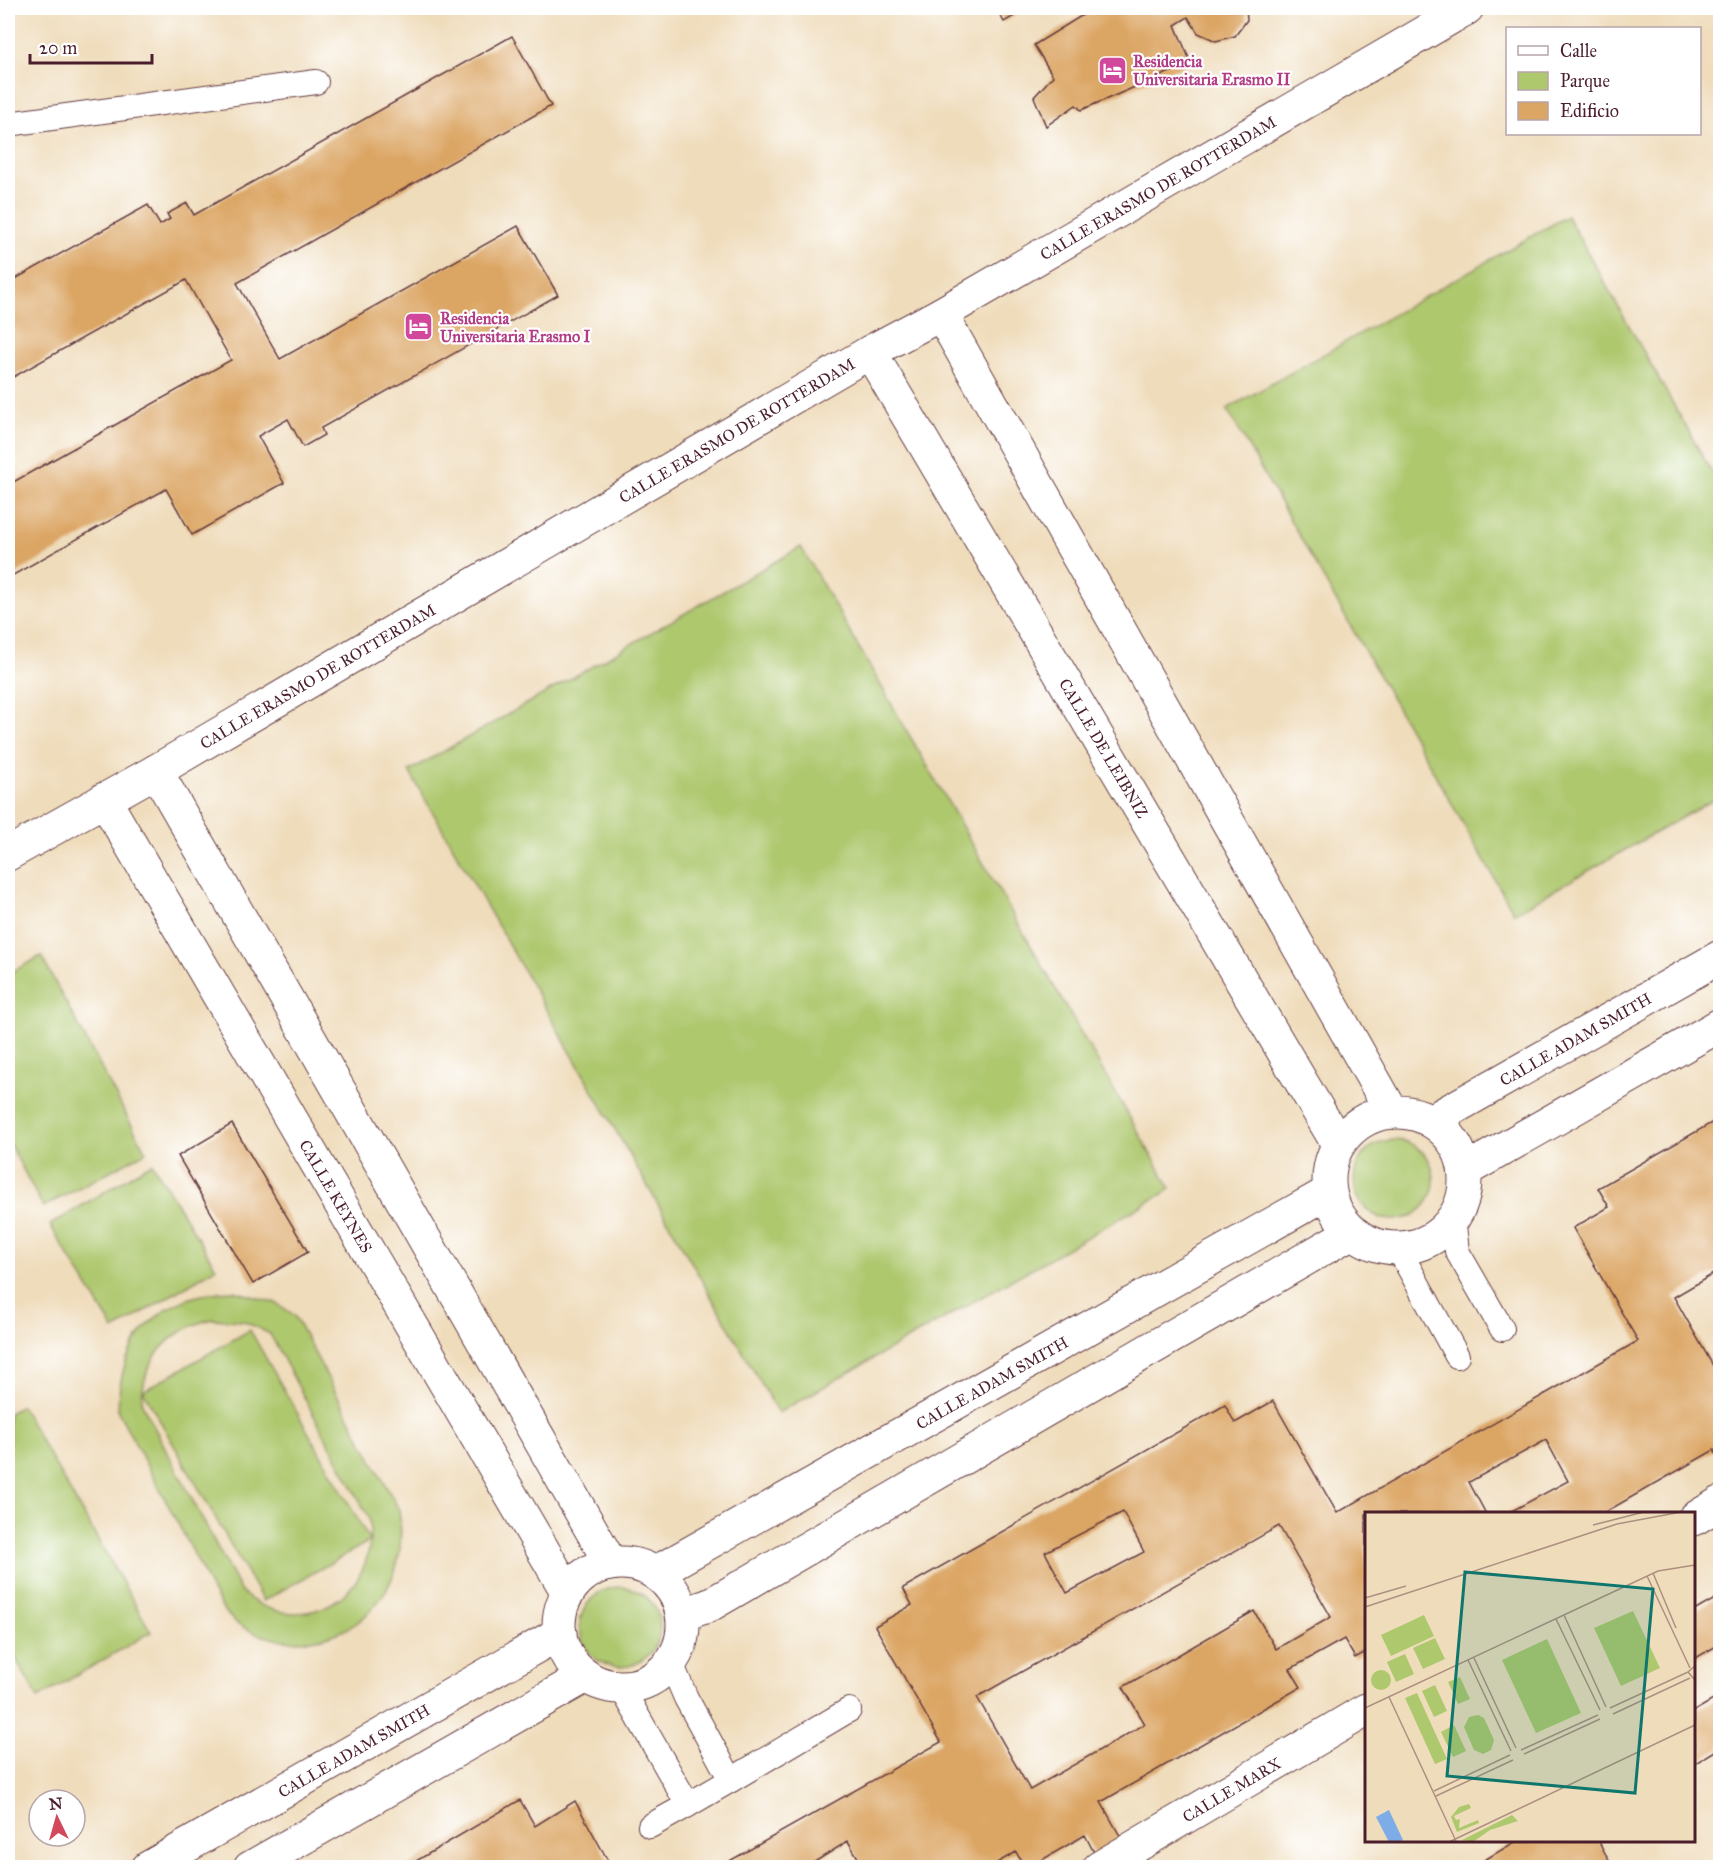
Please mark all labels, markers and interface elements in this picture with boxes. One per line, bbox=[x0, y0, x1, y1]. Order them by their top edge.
scale bar bbox=[30, 27, 152, 65]
legend bbox=[1506, 27, 1701, 135]
text: 20 m bbox=[39, 37, 77, 59]
text: Calle bbox=[1560, 40, 1597, 62]
place label: Residencia Universitaria Erasmo II bbox=[1133, 52, 1290, 89]
hotel icon: Residencia Universitaria Erasmo II bbox=[1096, 54, 1128, 86]
text: Parque bbox=[1560, 70, 1610, 93]
text: Edificio bbox=[1560, 100, 1619, 122]
street label: CALLE ERASMO DE ROTTERDAM bbox=[1037, 112, 1280, 264]
place label: Residencia Universitaria Erasmo I bbox=[440, 309, 591, 346]
hotel icon: Residencia Universitaria Erasmo I bbox=[403, 311, 435, 343]
street label: CALLE ERASMO DE ROTTERDAM bbox=[616, 354, 858, 507]
street label: CALLE ERASMO DE ROTTERDAM bbox=[197, 600, 439, 753]
street label: CALLE DE LEIBNIZ bbox=[1055, 675, 1152, 821]
street label: CALLE ADAM SMITH bbox=[1496, 989, 1655, 1090]
street label: CALLE KEYNES bbox=[295, 1137, 376, 1256]
street label: CALLE ADAM SMITH bbox=[913, 1332, 1072, 1433]
inset map bbox=[1365, 1512, 1695, 1842]
street label: CALLE ADAM SMITH bbox=[275, 1700, 433, 1802]
street label: CALLE MARX bbox=[1179, 1753, 1285, 1827]
north arrow bbox=[27, 1788, 87, 1848]
text: N bbox=[48, 1793, 64, 1814]

